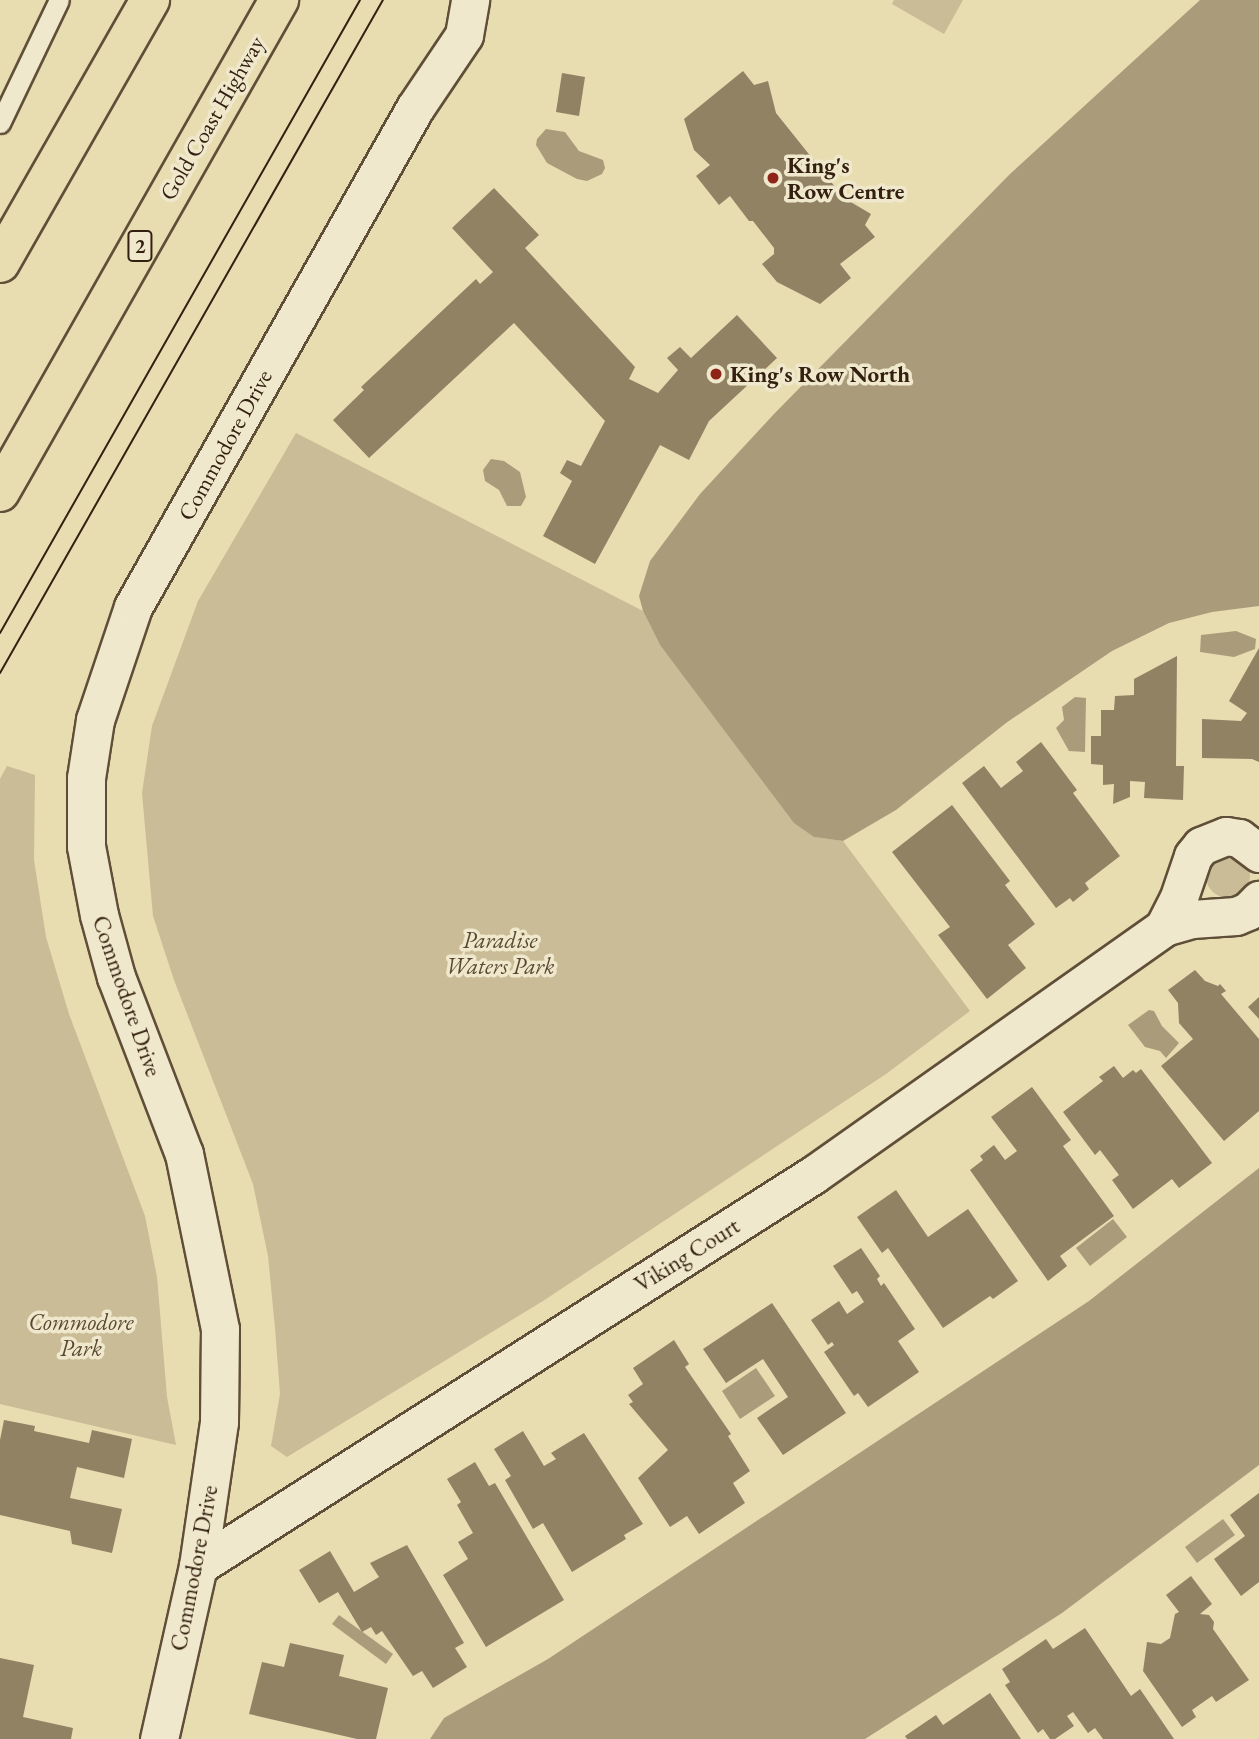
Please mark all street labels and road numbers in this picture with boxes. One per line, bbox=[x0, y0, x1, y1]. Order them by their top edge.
street label: Gold Coast Highway bbox=[154, 31, 270, 205]
road number: 2 bbox=[126, 229, 154, 264]
street label: Commodore Drive bbox=[172, 365, 278, 525]
street label: Commodore Drive bbox=[87, 912, 167, 1080]
street label: Viking Court bbox=[629, 1212, 745, 1298]
street label: Commodore Drive bbox=[164, 1483, 224, 1653]

